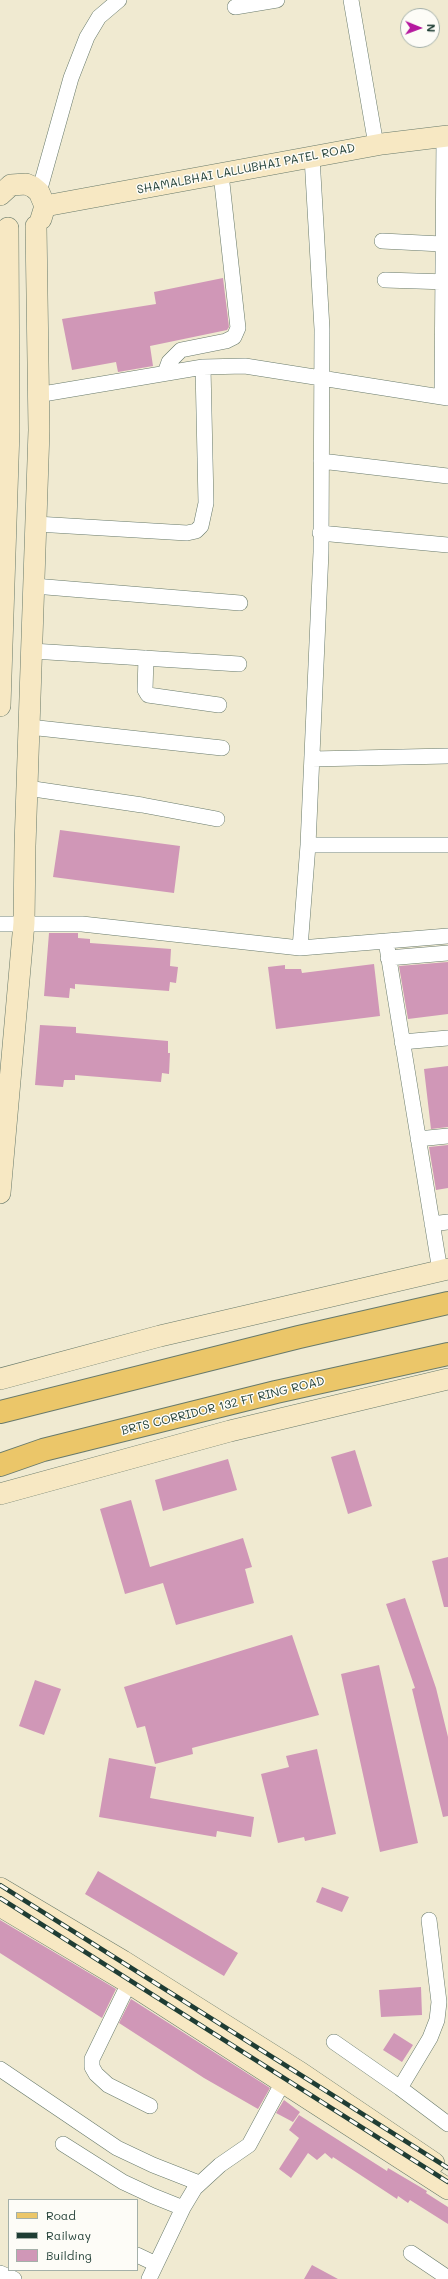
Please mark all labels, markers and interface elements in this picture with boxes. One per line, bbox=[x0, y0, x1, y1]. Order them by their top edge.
north arrow bbox=[400, 8, 440, 48]
text: N bbox=[424, 24, 439, 33]
street label: SHAMALBHAI LALLUBHAI PATEL ROAD bbox=[136, 141, 356, 197]
street label: BRTS CORRIDOR 132 FT RING ROAD bbox=[120, 1374, 326, 1438]
legend bbox=[8, 2199, 138, 2271]
text: Road bbox=[46, 2207, 76, 2223]
text: Railway bbox=[46, 2227, 91, 2243]
text: Building bbox=[46, 2247, 92, 2263]

